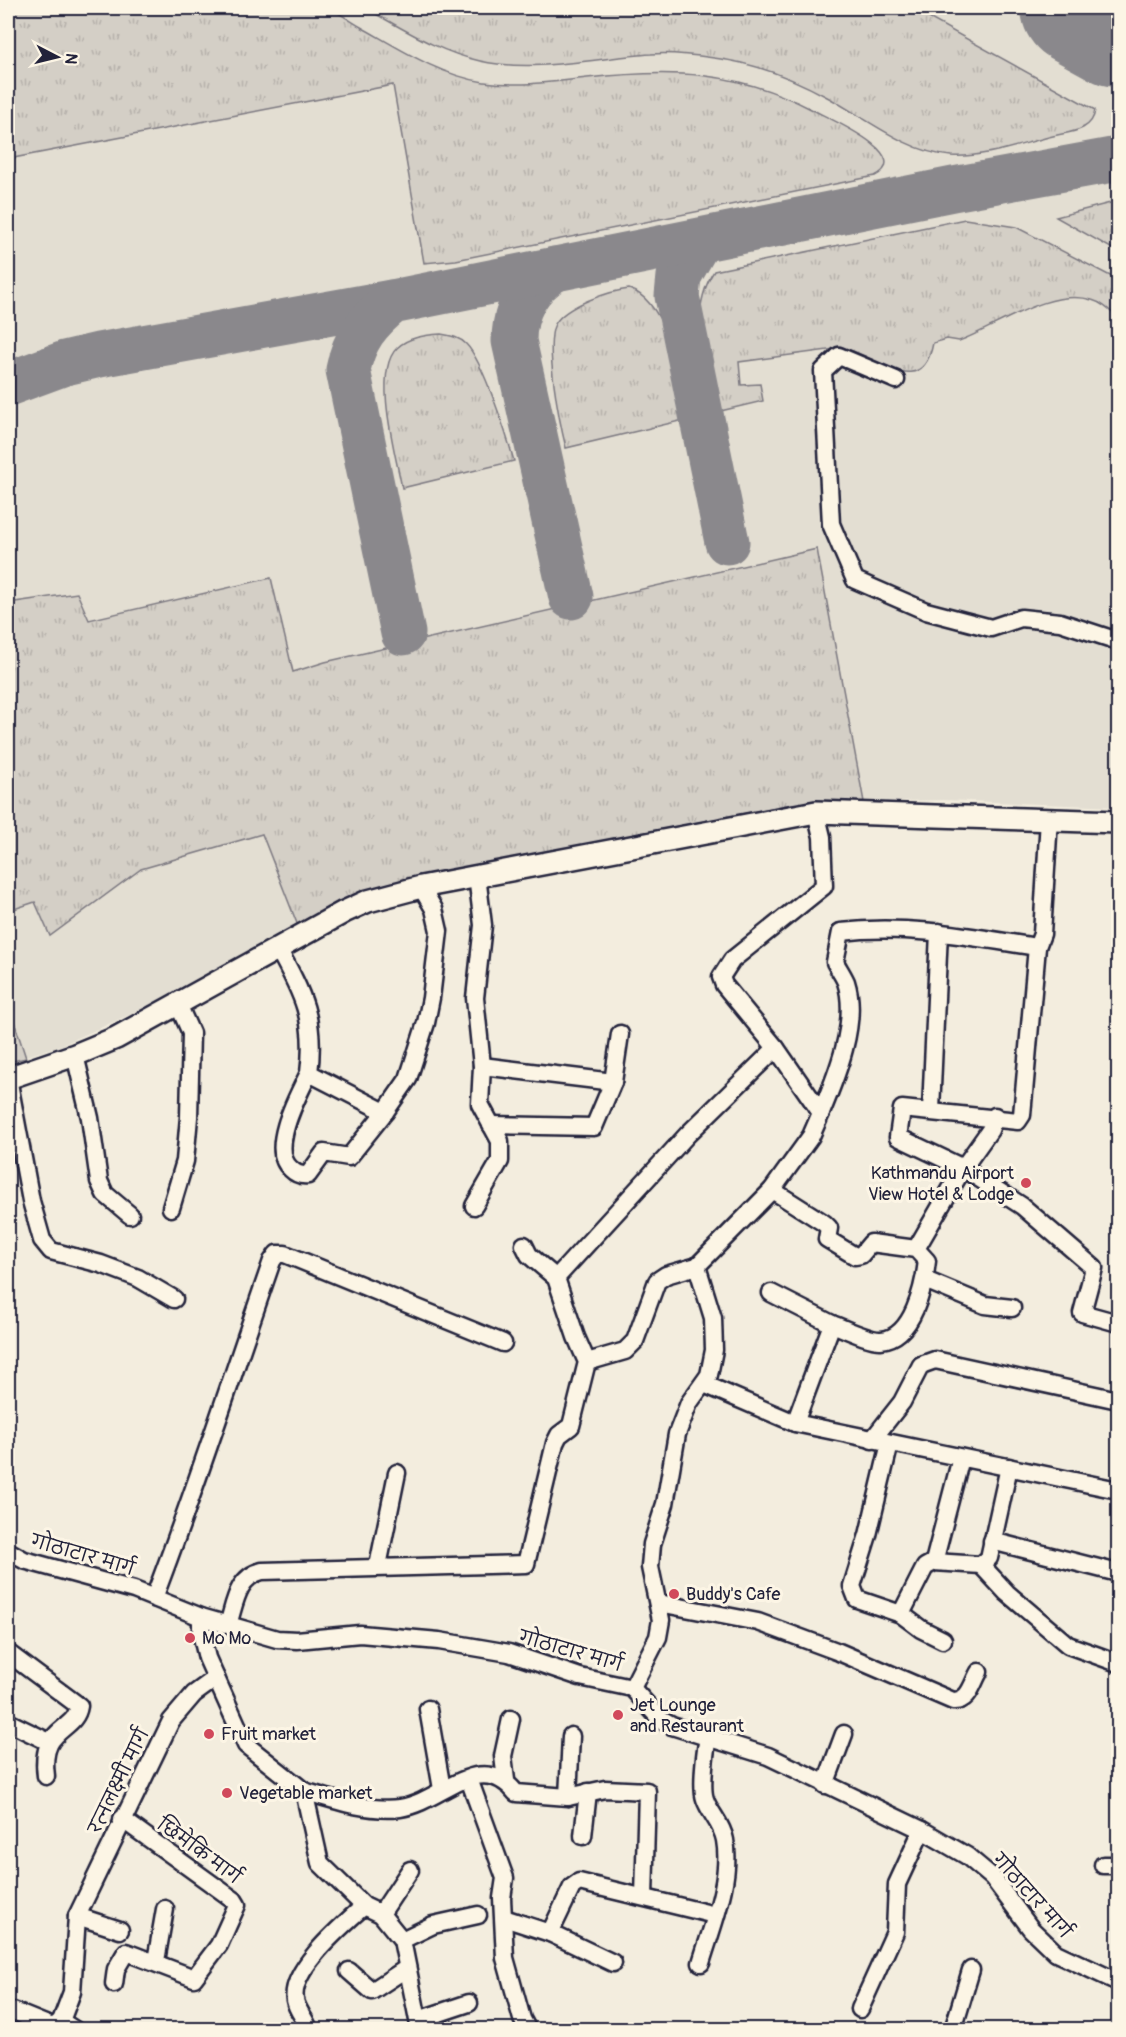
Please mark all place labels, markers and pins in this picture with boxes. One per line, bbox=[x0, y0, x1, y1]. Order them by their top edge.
place label: Kathmandu Airport View Hotel & Lodge bbox=[868, 1162, 1015, 1206]
marker: Kathmandu Airport View Hotel & Lodge bbox=[1019, 1176, 1033, 1190]
place label: Buddy's Cafe bbox=[686, 1583, 780, 1606]
marker: Buddy's Cafe bbox=[667, 1587, 681, 1601]
place label: Mo Mo bbox=[202, 1627, 251, 1650]
marker: Mo Mo bbox=[183, 1631, 197, 1645]
place label: Jet Lounge and Restaurant bbox=[630, 1694, 745, 1738]
marker: Jet Lounge and Restaurant bbox=[611, 1708, 625, 1722]
place label: Fruit market bbox=[221, 1723, 317, 1746]
marker: Fruit market bbox=[202, 1727, 216, 1741]
place label: Vegetable market bbox=[239, 1782, 373, 1805]
marker: Vegetable market bbox=[220, 1786, 234, 1800]

